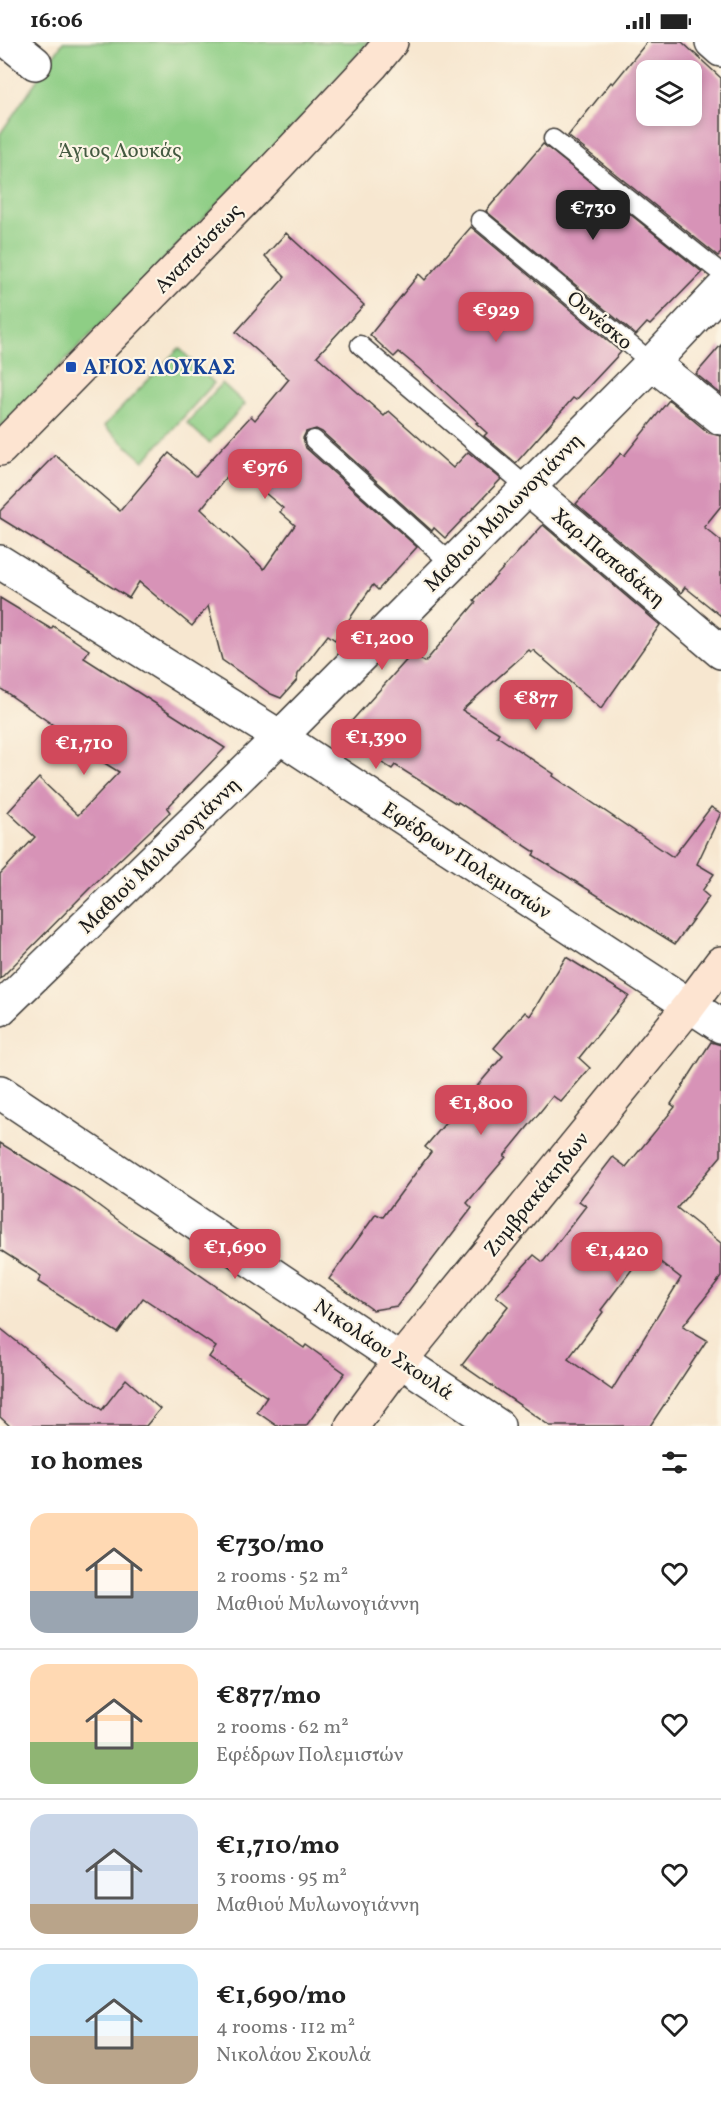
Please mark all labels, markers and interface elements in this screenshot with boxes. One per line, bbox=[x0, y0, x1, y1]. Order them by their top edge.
text: 16:06 bbox=[30, 6, 83, 37]
map controls bbox=[636, 60, 702, 126]
button: layers bbox=[636, 60, 702, 126]
park label: Άγιος Λουκάς bbox=[58, 137, 182, 166]
pin: €730 bbox=[557, 190, 629, 241]
text: €730 bbox=[570, 195, 616, 223]
street label: Αναπαύσεως bbox=[148, 197, 250, 301]
street label: Ουνέσκο bbox=[560, 285, 638, 357]
pin: €929 bbox=[460, 292, 532, 343]
text: €929 bbox=[472, 297, 520, 325]
place label: ΑΓΙΟΣ ΛΟΥΚΑΣ bbox=[83, 354, 235, 383]
marker: ΑΓΙΟΣ ΛΟΥΚΑΣ bbox=[64, 360, 78, 374]
street label: Μαθιού Μυλωνογιάννη bbox=[418, 427, 590, 599]
pin: €976 bbox=[229, 449, 301, 500]
text: €976 bbox=[242, 454, 288, 482]
street label: Χαρ.Παπαδάκη bbox=[545, 502, 671, 614]
pin: €1,200 bbox=[333, 620, 431, 671]
text: €1,200 bbox=[350, 625, 414, 653]
pin: €877 bbox=[500, 680, 572, 731]
text: €877 bbox=[514, 685, 558, 713]
pin: €1,390 bbox=[327, 719, 425, 770]
text: €1,390 bbox=[345, 724, 407, 752]
pin: €1,710 bbox=[35, 725, 133, 776]
text: €1,710 bbox=[55, 730, 113, 758]
street label: Μαθιού Μυλωνογιάννη bbox=[73, 771, 247, 941]
street label: Εφέδρων Πολεμιστών bbox=[376, 796, 556, 927]
pin: €1,800 bbox=[432, 1085, 530, 1136]
text: €1,800 bbox=[449, 1090, 513, 1118]
street label: Ζυμβρακάκηδων bbox=[478, 1126, 597, 1264]
pin: €1,690 bbox=[186, 1229, 284, 1280]
pin: €1,420 bbox=[568, 1232, 666, 1283]
text: €1,690 bbox=[203, 1234, 267, 1262]
text: €1,420 bbox=[585, 1237, 649, 1265]
street label: Νικολάου Σκουλά bbox=[307, 1293, 459, 1408]
text: 10 homes bbox=[30, 1444, 143, 1480]
icon: filters bbox=[658, 1446, 691, 1479]
text: €730/mo bbox=[216, 1527, 324, 1563]
icon: home bbox=[78, 1537, 150, 1609]
icon: heart bbox=[658, 1557, 691, 1590]
text: 2 rooms · 52 m² bbox=[216, 1563, 348, 1591]
text: Μαθιού Μυλωνογιάννη bbox=[216, 1591, 420, 1619]
text: €877/mo bbox=[216, 1678, 321, 1714]
icon: home bbox=[78, 1688, 150, 1760]
icon: heart bbox=[658, 1708, 691, 1741]
text: 2 rooms · 62 m² bbox=[216, 1714, 349, 1742]
text: Εφέδρων Πολεμιστών bbox=[216, 1742, 403, 1770]
text: €1,710/mo bbox=[216, 1828, 339, 1864]
icon: home bbox=[78, 1838, 150, 1910]
icon: heart bbox=[658, 1858, 691, 1891]
text: 3 rooms · 95 m² bbox=[216, 1864, 347, 1892]
text: Μαθιού Μυλωνογιάννη bbox=[216, 1892, 420, 1920]
text: €1,690/mo bbox=[216, 1978, 346, 2014]
icon: home bbox=[78, 1988, 150, 2060]
icon: heart bbox=[658, 2008, 691, 2041]
text: 4 rooms · 112 m² bbox=[216, 2014, 355, 2042]
text: Νικολάου Σκουλά bbox=[216, 2042, 371, 2070]

